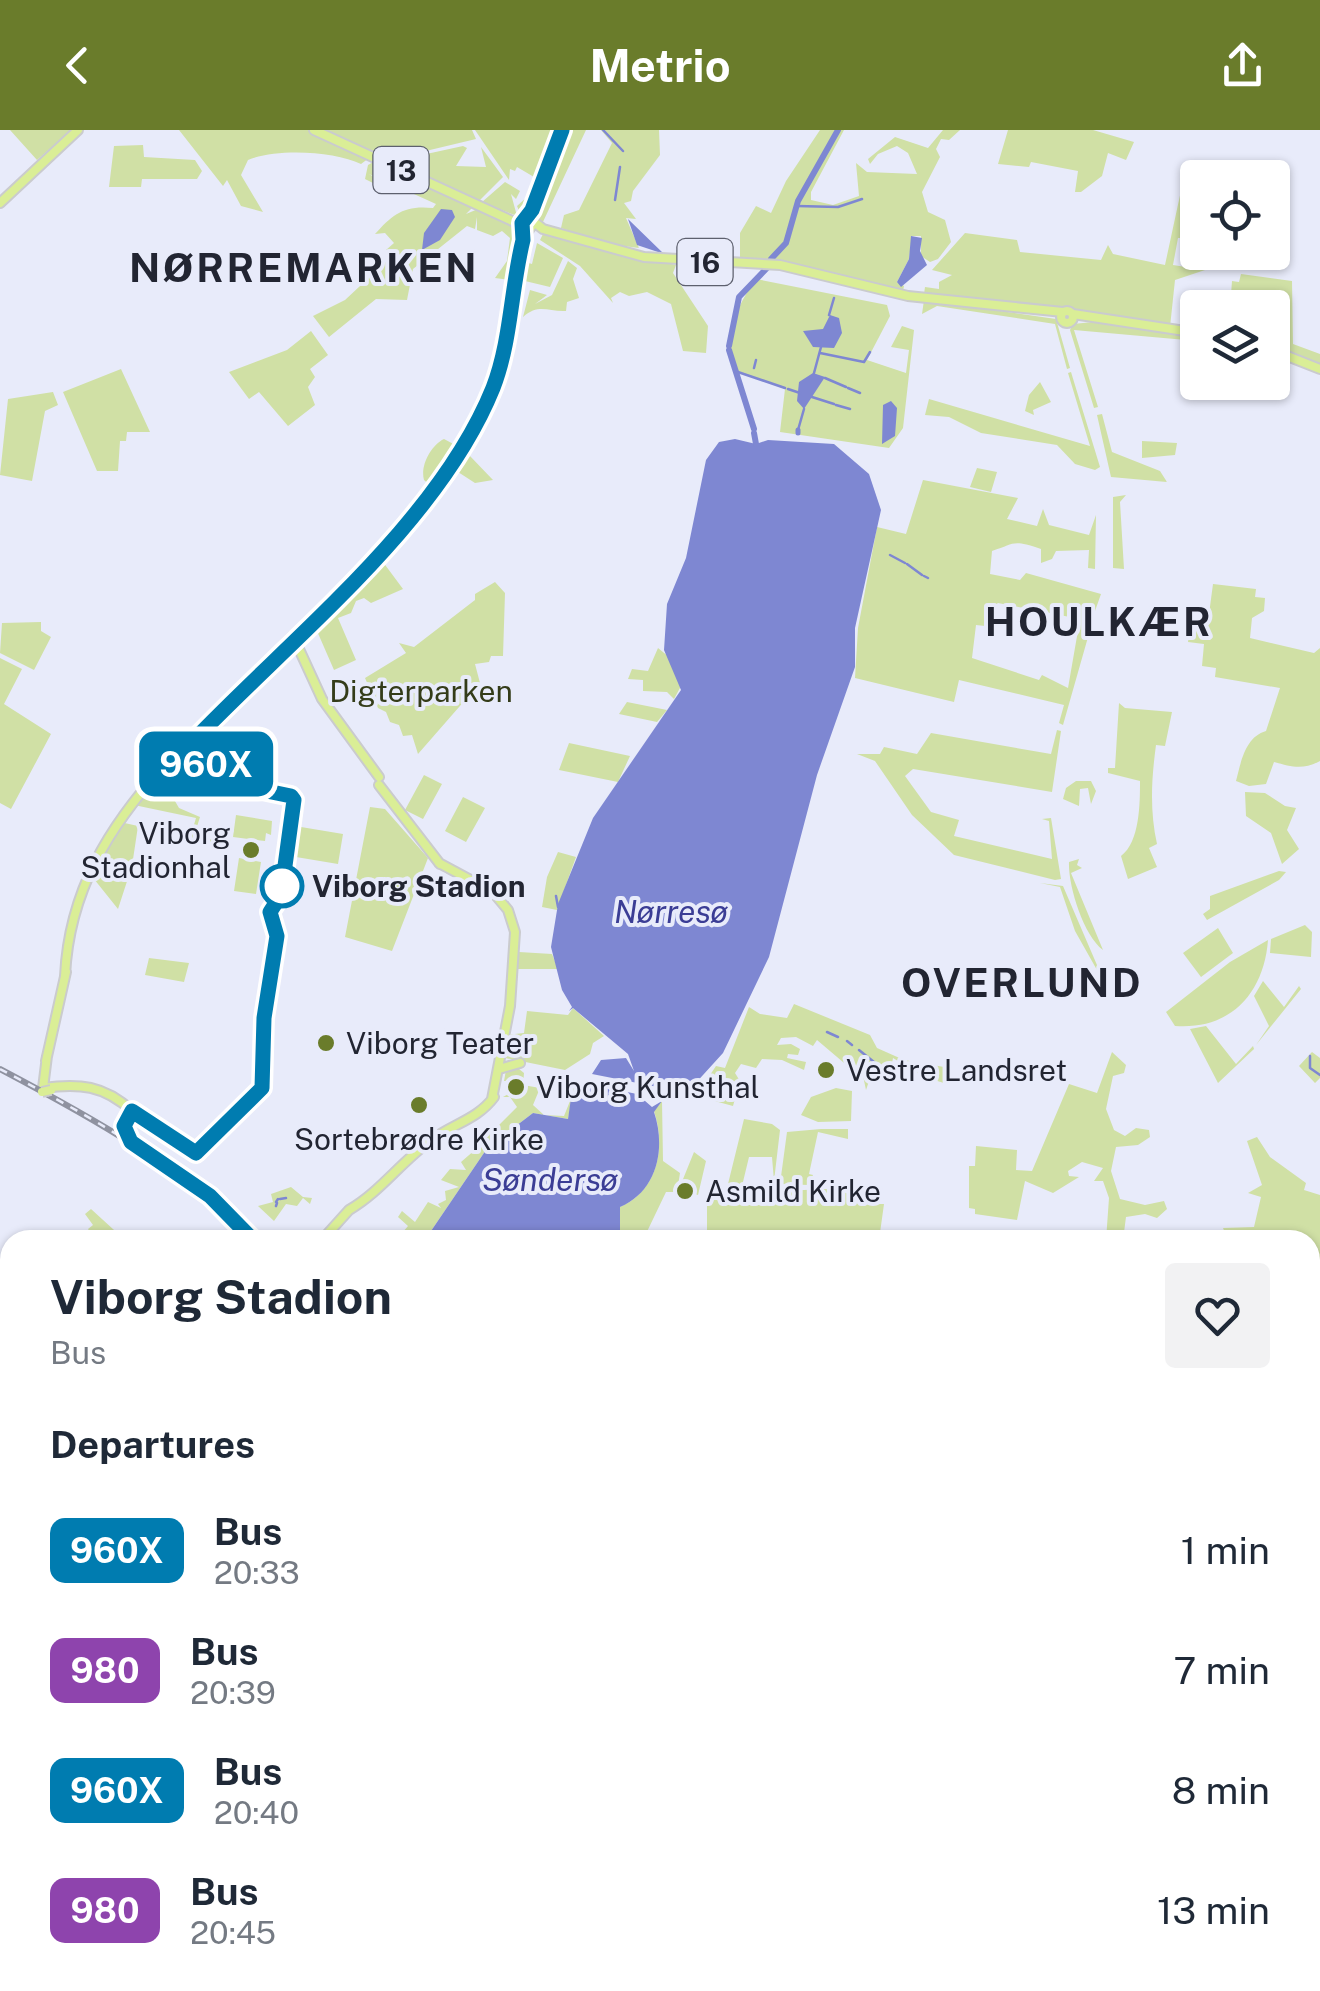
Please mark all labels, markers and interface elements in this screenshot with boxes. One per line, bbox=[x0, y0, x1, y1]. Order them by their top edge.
icon: back bbox=[50, 38, 105, 93]
icon: share bbox=[1215, 38, 1270, 93]
text: Metrio bbox=[589, 39, 731, 92]
road number: 13 bbox=[374, 147, 428, 193]
map controls bbox=[1180, 160, 1290, 400]
button: locate bbox=[1180, 160, 1290, 270]
road number: 16 bbox=[678, 239, 732, 285]
district label: NØRREMARKEN bbox=[129, 244, 479, 291]
button: layers bbox=[1180, 290, 1290, 400]
district label: HOULKÆR bbox=[985, 598, 1213, 645]
park label: Digterparken bbox=[329, 673, 513, 709]
line badge: 960X bbox=[136, 732, 276, 796]
text: 960X bbox=[159, 744, 253, 785]
place label: Viborg Stadionhal bbox=[81, 815, 231, 885]
marker: Viborg Stadionhal bbox=[240, 839, 262, 861]
marker: Viborg Stadion bbox=[261, 865, 303, 907]
place label: Viborg Stadion bbox=[312, 868, 526, 904]
water label: Nørresø bbox=[614, 893, 728, 930]
district label: OVERLUND bbox=[901, 959, 1143, 1006]
place label: Viborg Teater bbox=[346, 1025, 534, 1061]
marker: Viborg Teater bbox=[315, 1032, 337, 1054]
place label: Vestre Landsret bbox=[846, 1052, 1067, 1088]
marker: Vestre Landsret bbox=[815, 1059, 837, 1081]
place label: Viborg Kunsthal bbox=[536, 1069, 760, 1105]
marker: Viborg Kunsthal bbox=[505, 1076, 527, 1098]
marker: Sortebrødre Kirke bbox=[408, 1094, 430, 1116]
place label: Sortebrødre Kirke bbox=[294, 1121, 544, 1157]
water label: Søndersø bbox=[482, 1161, 618, 1198]
place label: Asmild Kirke bbox=[705, 1173, 881, 1209]
marker: Asmild Kirke bbox=[674, 1180, 696, 1202]
button: heart bbox=[1165, 1263, 1270, 1368]
text: Viborg Stadion bbox=[50, 1268, 392, 1325]
text: Bus bbox=[50, 1334, 106, 1371]
text: Departures bbox=[50, 1422, 255, 1467]
text: Bus bbox=[214, 1509, 282, 1554]
text: 1 min bbox=[1181, 1528, 1270, 1573]
text: 960X bbox=[70, 1530, 164, 1571]
text: 20:33 bbox=[214, 1554, 300, 1591]
text: Bus bbox=[190, 1629, 259, 1674]
text: 7 min bbox=[1173, 1648, 1270, 1693]
text: 980 bbox=[71, 1650, 139, 1691]
text: 20:39 bbox=[190, 1674, 276, 1711]
text: Bus bbox=[214, 1749, 282, 1794]
text: 8 min bbox=[1172, 1768, 1270, 1813]
text: 960X bbox=[70, 1770, 164, 1811]
text: 20:40 bbox=[214, 1794, 299, 1831]
text: Bus bbox=[190, 1869, 259, 1914]
text: 13 min bbox=[1157, 1888, 1270, 1933]
text: 980 bbox=[71, 1890, 139, 1931]
text: 20:45 bbox=[190, 1914, 276, 1951]

